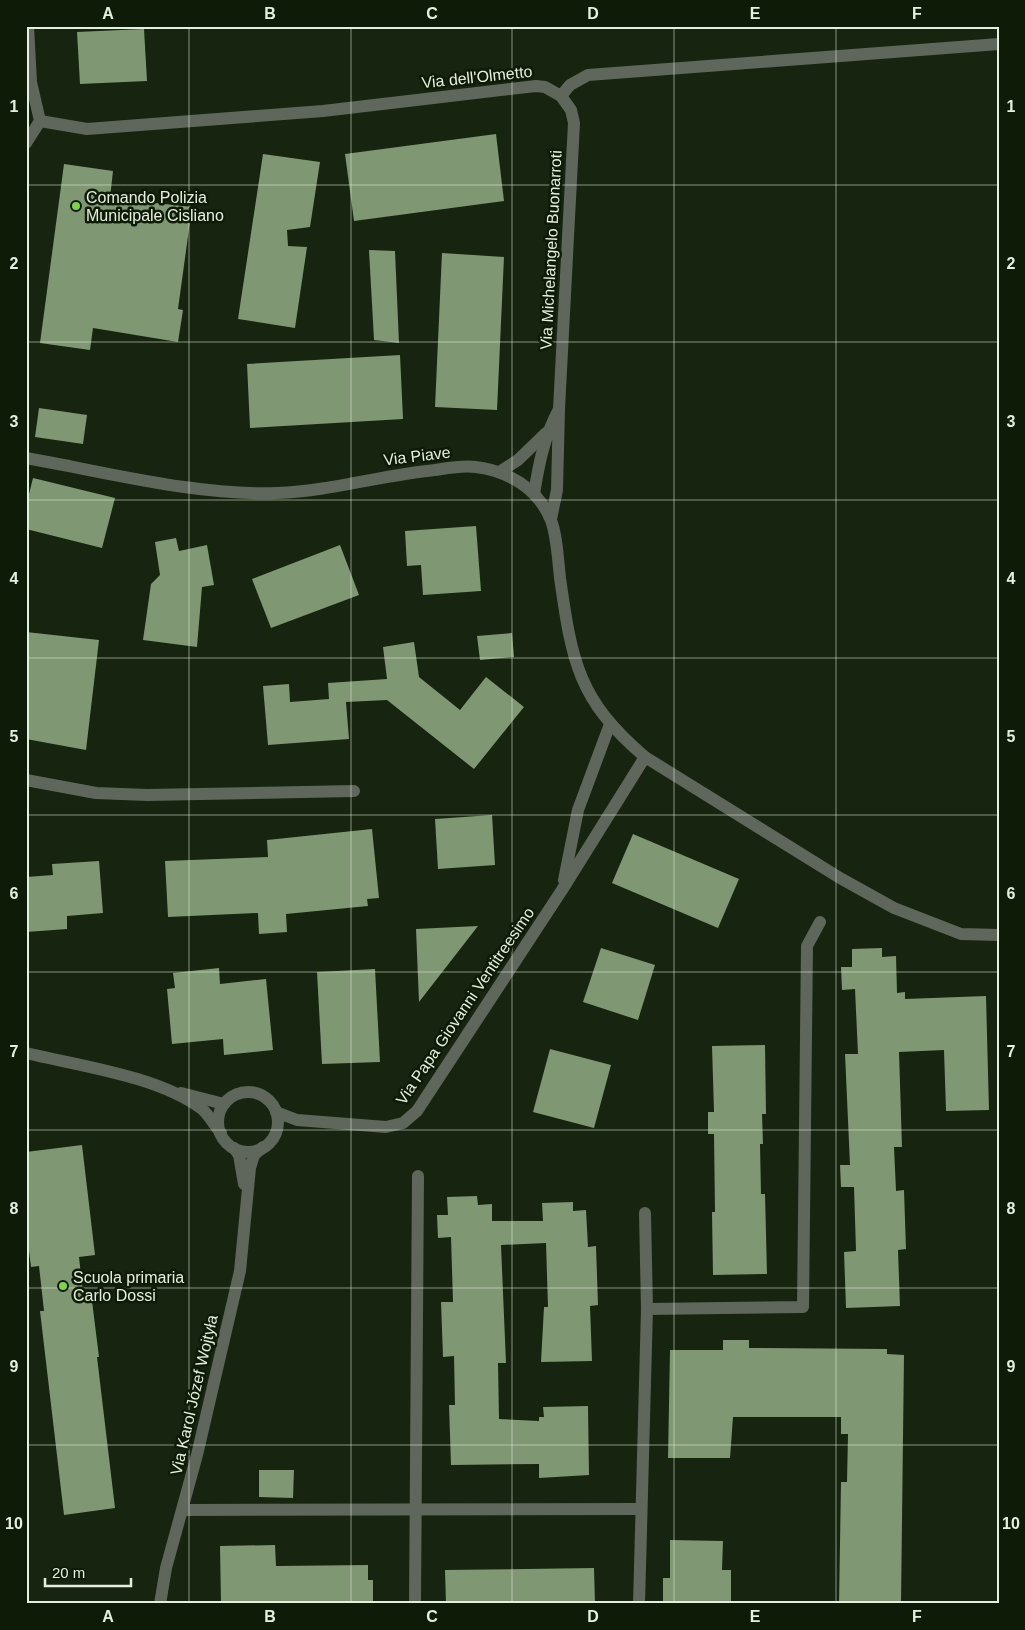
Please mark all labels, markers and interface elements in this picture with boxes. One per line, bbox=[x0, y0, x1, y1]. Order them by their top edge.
text: A bbox=[102, 5, 114, 22]
text: B bbox=[264, 5, 276, 22]
text: C bbox=[426, 5, 438, 22]
text: D bbox=[587, 5, 599, 22]
text: E bbox=[750, 5, 761, 22]
text: F bbox=[912, 5, 922, 22]
street label: Via dell'Olmetto bbox=[421, 63, 533, 91]
text: 1 bbox=[10, 98, 19, 115]
text: 1 bbox=[1007, 98, 1016, 115]
street label: Via Michelangelo Buonarroti bbox=[537, 150, 565, 350]
place label: Comando Polizia Municipale Cisliano bbox=[86, 189, 224, 224]
marker: Comando Polizia Municipale Cisliano bbox=[70, 200, 82, 212]
text: 2 bbox=[10, 255, 19, 272]
text: 2 bbox=[1007, 255, 1016, 272]
text: 3 bbox=[10, 413, 19, 430]
text: 3 bbox=[1007, 413, 1016, 430]
street label: Via Piave bbox=[383, 443, 452, 469]
text: 4 bbox=[10, 570, 19, 587]
text: 4 bbox=[1007, 570, 1016, 587]
text: 5 bbox=[10, 728, 19, 745]
text: 5 bbox=[1007, 728, 1016, 745]
text: 6 bbox=[10, 885, 19, 902]
text: 6 bbox=[1007, 885, 1016, 902]
street label: Via Papa Giovanni Ventitreesimo bbox=[393, 904, 537, 1108]
text: 7 bbox=[10, 1043, 19, 1060]
text: 7 bbox=[1007, 1043, 1016, 1060]
text: 8 bbox=[10, 1200, 19, 1217]
text: 8 bbox=[1007, 1200, 1016, 1217]
place label: Scuola primaria Carlo Dossi bbox=[73, 1269, 184, 1304]
marker: Scuola primaria Carlo Dossi bbox=[57, 1280, 69, 1292]
street label: Via Karol Józef Wojtyła bbox=[167, 1313, 221, 1477]
text: 9 bbox=[10, 1358, 19, 1375]
text: 9 bbox=[1007, 1358, 1016, 1375]
text: 10 bbox=[5, 1515, 23, 1532]
text: 10 bbox=[1002, 1515, 1020, 1532]
scale bar bbox=[45, 1555, 131, 1587]
text: 20 m bbox=[52, 1564, 85, 1581]
text: A bbox=[102, 1608, 114, 1625]
text: B bbox=[264, 1608, 276, 1625]
text: C bbox=[426, 1608, 438, 1625]
text: D bbox=[587, 1608, 599, 1625]
text: E bbox=[750, 1608, 761, 1625]
text: F bbox=[912, 1608, 922, 1625]

